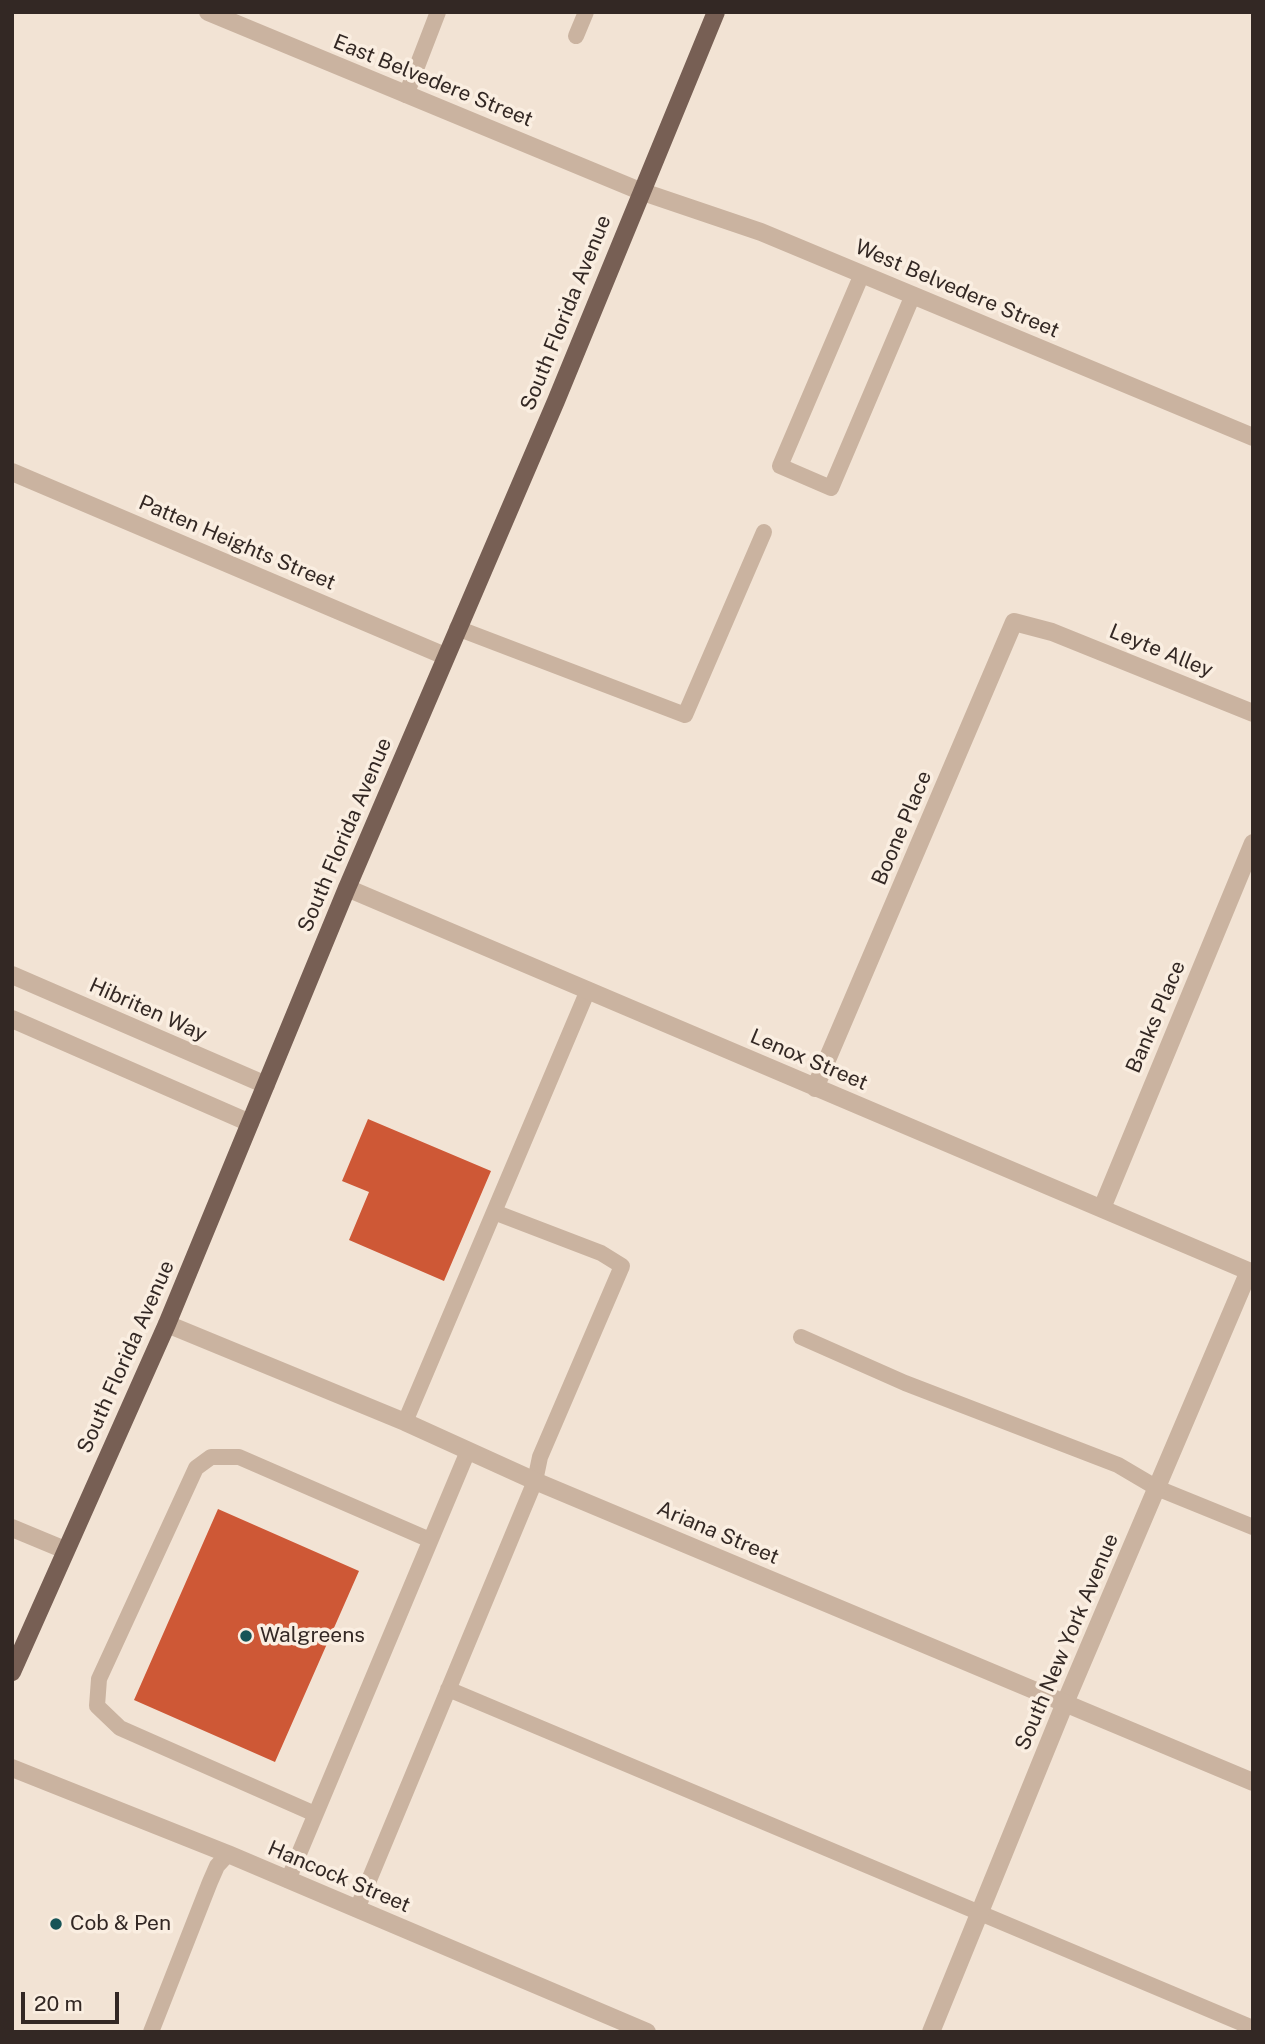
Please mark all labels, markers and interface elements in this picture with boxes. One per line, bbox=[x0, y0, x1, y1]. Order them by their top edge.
street label: East Belvedere Street bbox=[329, 29, 537, 133]
street label: South Florida Avenue bbox=[515, 212, 617, 414]
street label: West Belvedere Street bbox=[851, 234, 1063, 344]
street label: Patten Heights Street bbox=[135, 490, 339, 596]
street label: Leyte Alley bbox=[1106, 619, 1216, 683]
street label: South Florida Avenue bbox=[293, 734, 397, 936]
street label: Boone Place bbox=[867, 767, 937, 889]
street label: Banks Place bbox=[1121, 957, 1191, 1077]
street label: Hibriten Way bbox=[85, 973, 211, 1047]
street label: Lenox Street bbox=[746, 1024, 872, 1096]
street label: South Florida Avenue bbox=[72, 1257, 180, 1457]
street label: Ariana Street bbox=[653, 1496, 783, 1570]
street label: South New York Avenue bbox=[1010, 1530, 1124, 1754]
place label: Walgreens bbox=[260, 1623, 365, 1649]
marker: Walgreens bbox=[238, 1628, 254, 1644]
street label: Hancock Street bbox=[264, 1836, 414, 1918]
place label: Cob & Pen bbox=[70, 1911, 171, 1937]
marker: Cob & Pen bbox=[48, 1916, 64, 1932]
scale bar bbox=[24, 1978, 122, 2022]
text: 20 m bbox=[34, 1991, 83, 2016]

